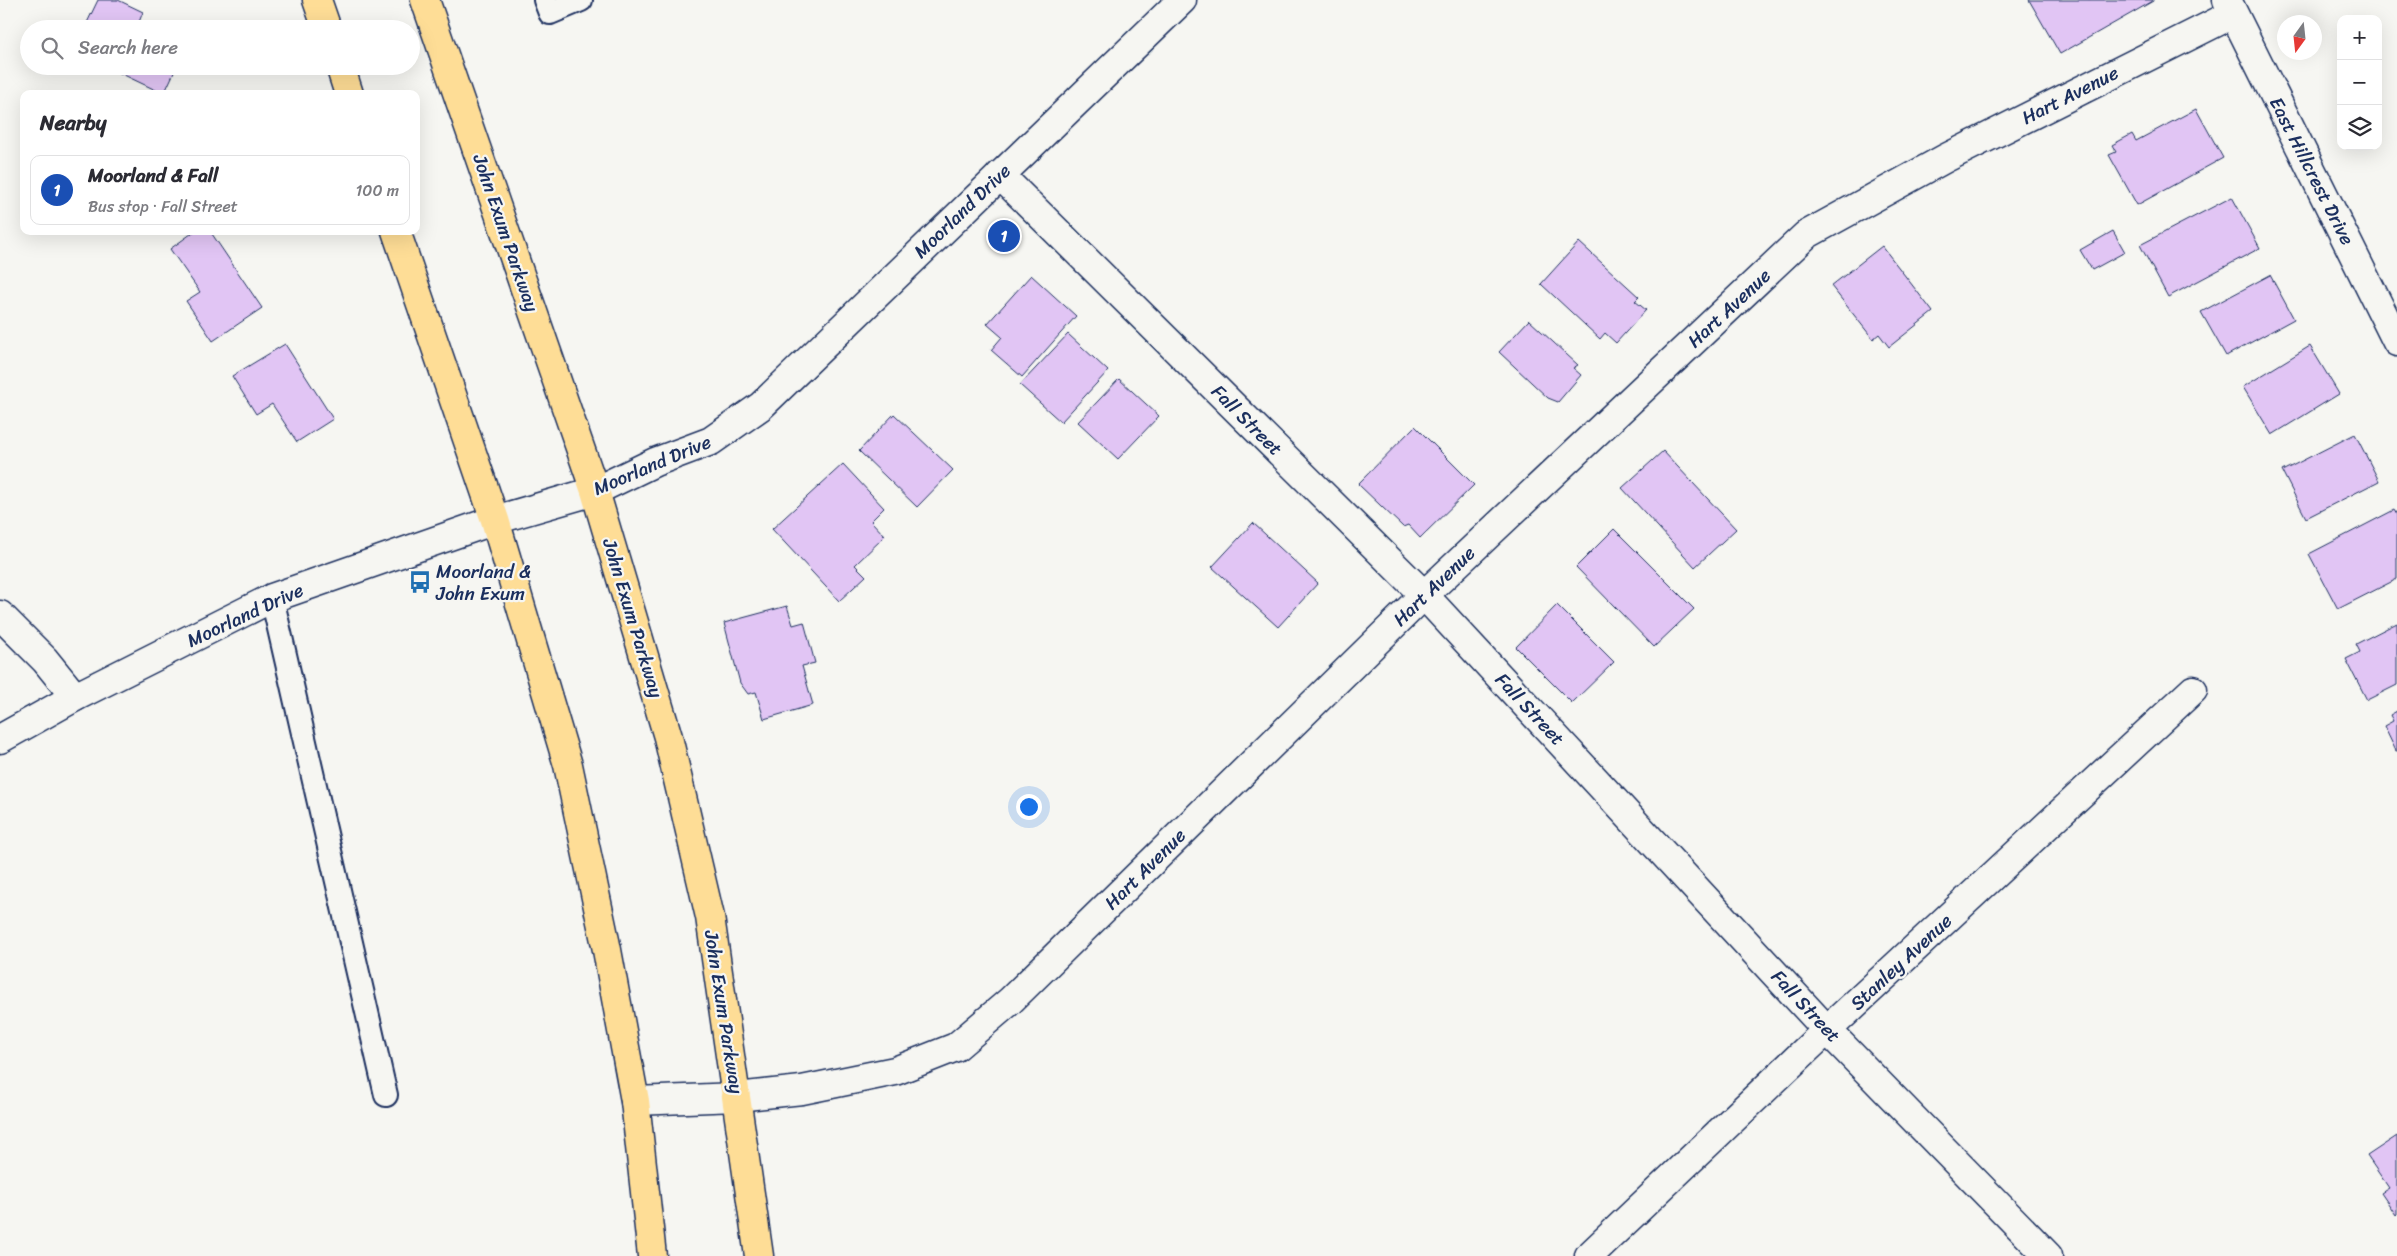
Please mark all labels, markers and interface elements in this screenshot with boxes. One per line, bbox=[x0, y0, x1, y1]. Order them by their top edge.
north arrow bbox=[2277, 15, 2322, 60]
map controls bbox=[2337, 15, 2382, 150]
button: + bbox=[2337, 15, 2382, 60]
search box bbox=[20, 20, 420, 75]
text: Search here bbox=[78, 31, 178, 64]
icon: search bbox=[38, 34, 66, 62]
street label: Hart Avenue bbox=[2016, 56, 2125, 134]
button: − bbox=[2337, 60, 2382, 105]
street label: East Hillcrest Drive bbox=[2260, 91, 2364, 251]
text: Nearby bbox=[40, 104, 106, 142]
button: layers bbox=[2337, 105, 2382, 150]
street label: John Exum Parkway bbox=[463, 149, 549, 317]
street label: Moorland Drive bbox=[905, 155, 1019, 267]
text: Moorland & Fall bbox=[88, 159, 219, 192]
text: 1 bbox=[54, 176, 60, 205]
text: 100 m bbox=[355, 176, 399, 205]
text: Bus stop · Fall Street bbox=[88, 192, 238, 221]
pin: 1 bbox=[988, 217, 1020, 255]
street label: Hart Avenue bbox=[1679, 260, 1779, 356]
street label: Fall Street bbox=[1203, 376, 1291, 464]
street label: Moorland Drive bbox=[588, 425, 717, 505]
street label: John Exum Parkway bbox=[593, 533, 673, 702]
street label: Hart Avenue bbox=[1385, 537, 1483, 634]
place label: Moorland & John Exum bbox=[435, 555, 531, 610]
bus stop icon: Moorland & John Exum bbox=[407, 569, 433, 595]
street label: Moorland Drive bbox=[181, 573, 309, 657]
street label: Fall Street bbox=[1487, 665, 1573, 753]
your location bbox=[1016, 794, 1042, 820]
street label: Hart Avenue bbox=[1096, 820, 1194, 918]
street label: Stanley Avenue bbox=[1842, 905, 1960, 1019]
street label: John Exum Parkway bbox=[695, 927, 753, 1096]
street label: Fall Street bbox=[1763, 962, 1849, 1050]

